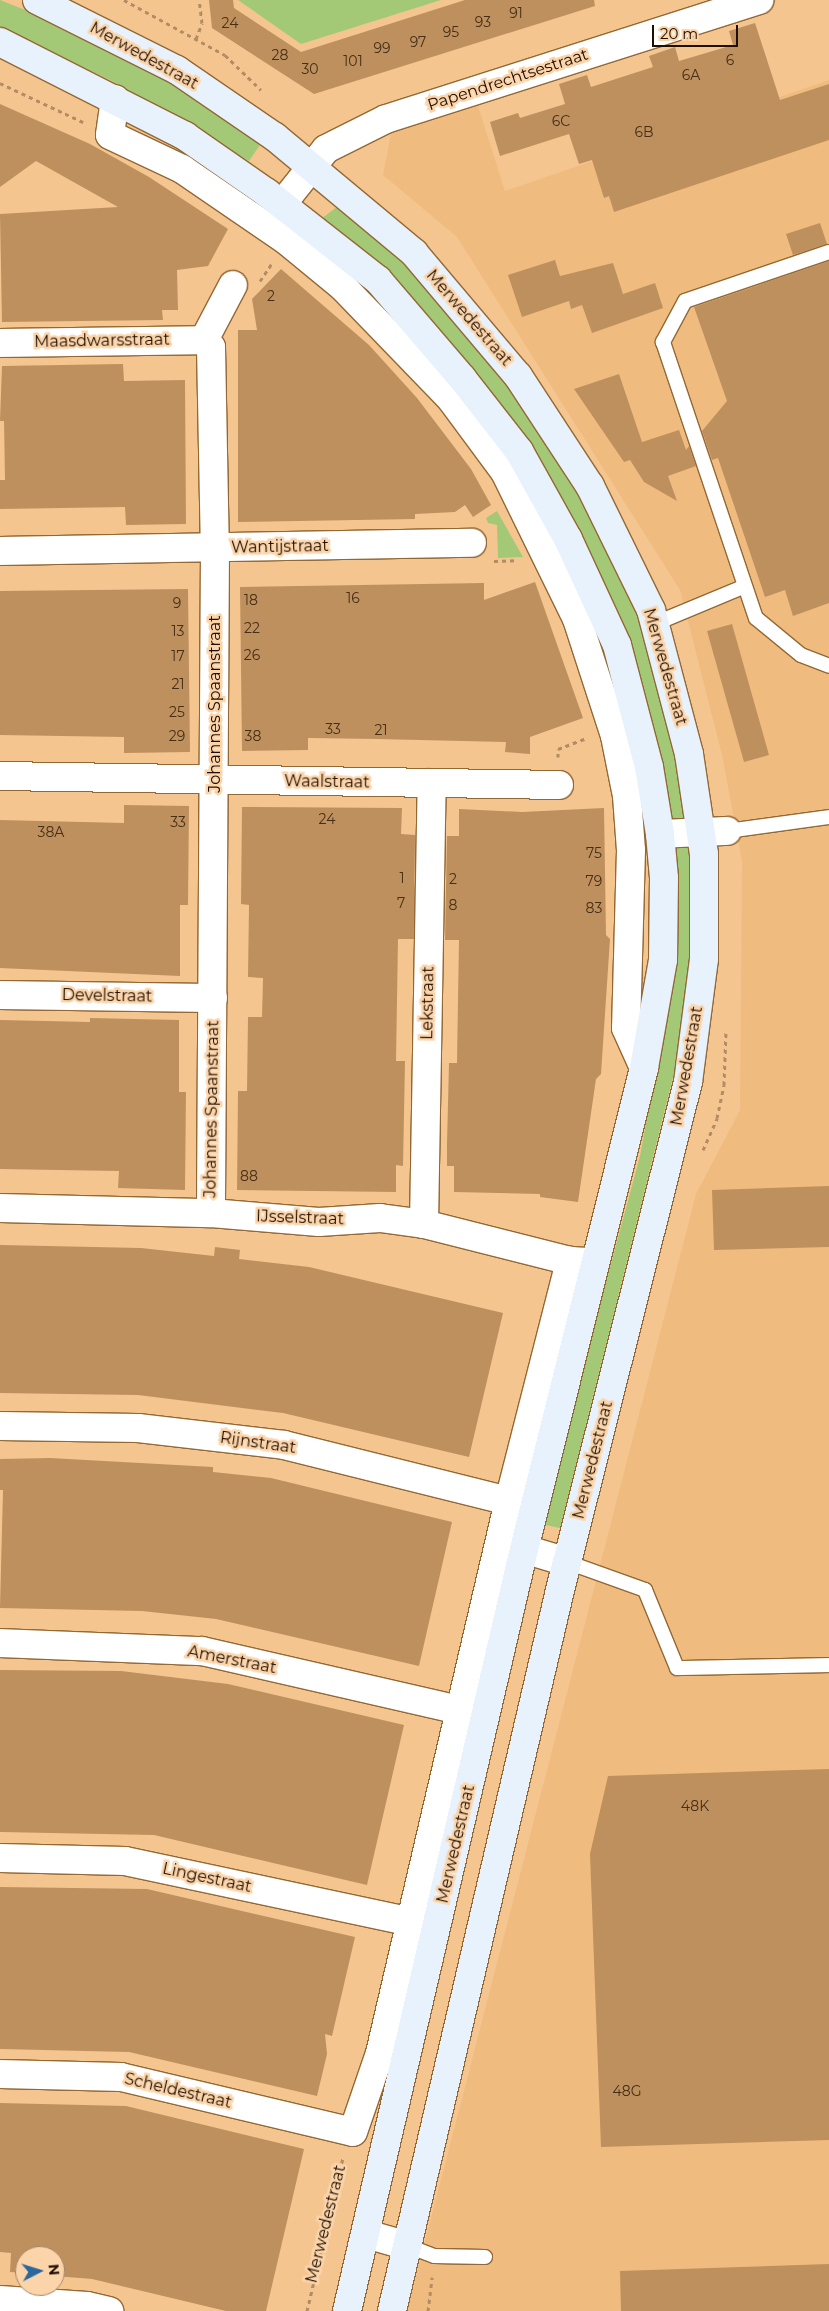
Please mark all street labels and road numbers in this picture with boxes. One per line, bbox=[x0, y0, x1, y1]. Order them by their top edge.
street label: Merwedestraat bbox=[86, 18, 202, 94]
street label: Papendrechtsestraat bbox=[425, 45, 591, 115]
street label: Merwedestraat bbox=[422, 266, 516, 370]
street label: Maasdwarsstraat bbox=[34, 330, 170, 352]
street label: Wantijstraat bbox=[231, 537, 329, 557]
street label: Merwedestraat bbox=[639, 606, 691, 728]
street label: Johannes Spaanstraat bbox=[205, 615, 225, 793]
street label: Waalstraat bbox=[284, 772, 370, 792]
street label: Lekstraat bbox=[418, 966, 438, 1040]
street label: Develstraat bbox=[62, 986, 152, 1006]
street label: Merwedestraat bbox=[667, 1005, 707, 1127]
street label: Johannes Spaanstraat bbox=[201, 1020, 223, 1198]
street label: IJsselstraat bbox=[256, 1207, 344, 1229]
street label: Merwedestraat bbox=[569, 1399, 617, 1521]
street label: Rijnstraat bbox=[219, 1428, 297, 1458]
street label: Amerstraat bbox=[186, 1642, 278, 1678]
street label: Merwedestraat bbox=[433, 1783, 479, 1905]
street label: Lingestraat bbox=[161, 1859, 253, 1897]
street label: Scheldestraat bbox=[123, 2069, 233, 2113]
street label: Merwedestraat bbox=[302, 2163, 350, 2285]

